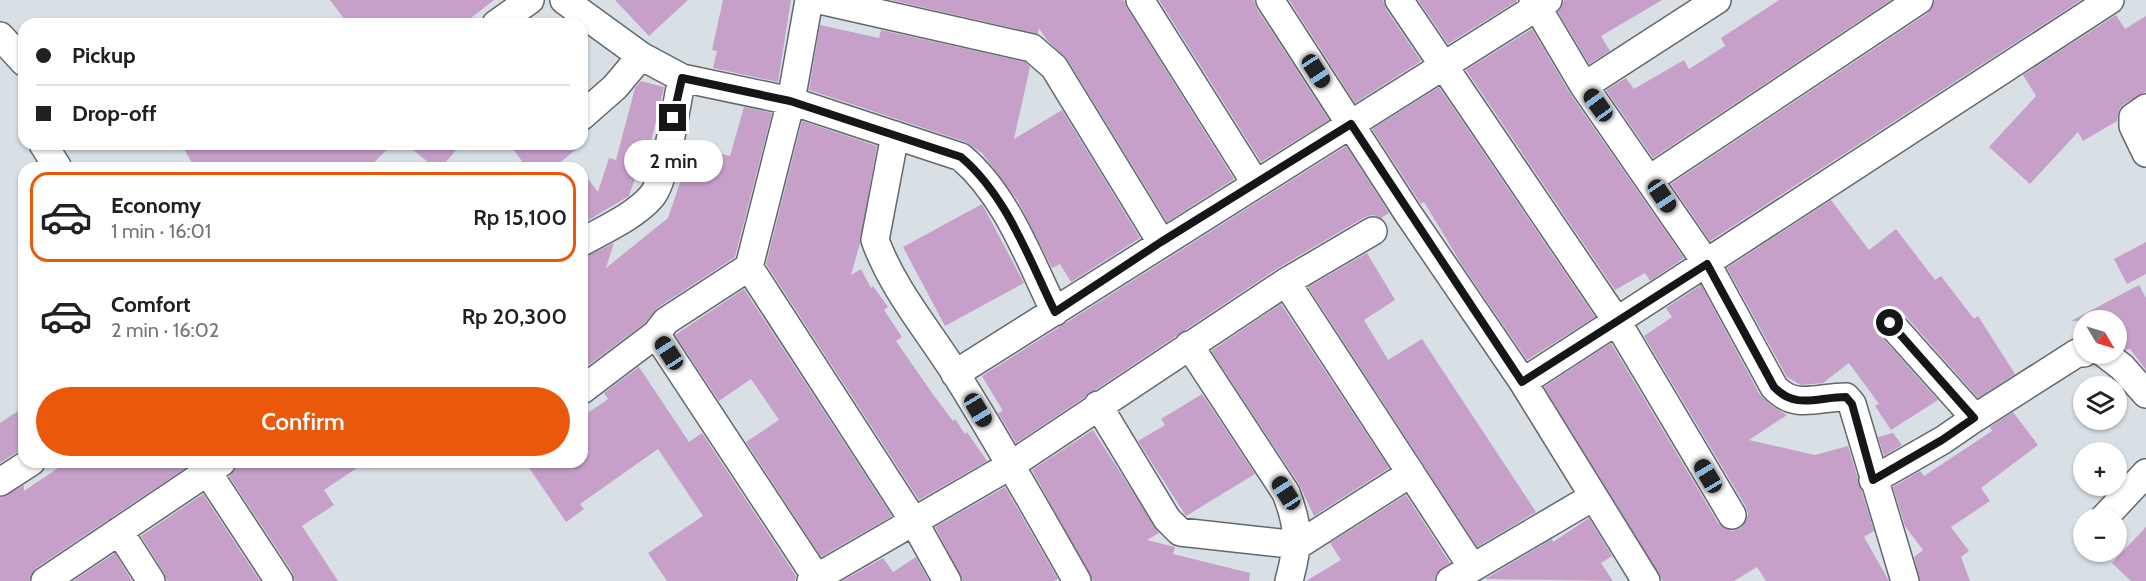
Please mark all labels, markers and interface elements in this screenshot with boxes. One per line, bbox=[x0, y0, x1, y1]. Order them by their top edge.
text: Pickup bbox=[72, 42, 136, 69]
car bbox=[1299, 51, 1333, 91]
car bbox=[1580, 85, 1616, 125]
text: Drop-off bbox=[72, 100, 156, 127]
route end bbox=[659, 104, 686, 131]
callout: 2 min bbox=[624, 139, 722, 181]
text: 2 min bbox=[649, 149, 698, 173]
car bbox=[1644, 176, 1680, 216]
icon: car bbox=[39, 190, 93, 244]
text: Economy bbox=[111, 192, 201, 219]
text: Rp 15,100 bbox=[473, 204, 567, 231]
text: 1 min · 16:01 bbox=[111, 219, 211, 243]
icon: car bbox=[39, 289, 93, 343]
text: Comfort bbox=[111, 291, 190, 318]
text: Rp 20,300 bbox=[462, 303, 567, 330]
route start bbox=[1876, 309, 1903, 336]
north arrow bbox=[2073, 310, 2127, 364]
map controls bbox=[2073, 310, 2127, 562]
text: 2 min · 16:02 bbox=[111, 318, 219, 342]
car bbox=[652, 333, 686, 373]
button: layers bbox=[2073, 376, 2127, 430]
button: Confirm bbox=[36, 387, 570, 456]
car bbox=[961, 390, 995, 430]
button: + bbox=[2073, 442, 2127, 496]
car bbox=[1691, 456, 1725, 496]
car bbox=[1269, 473, 1303, 513]
button: − bbox=[2073, 508, 2127, 562]

